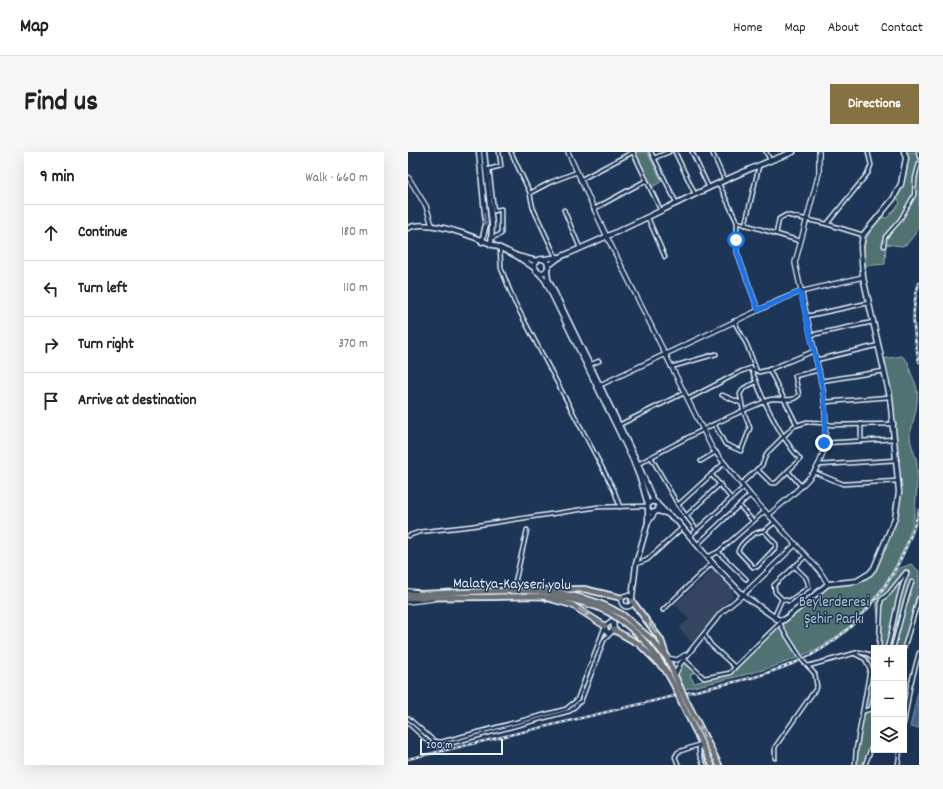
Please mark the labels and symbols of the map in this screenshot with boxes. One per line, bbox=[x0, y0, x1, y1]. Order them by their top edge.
one-way arrow bbox=[482, 212, 489, 225]
route start bbox=[727, 231, 745, 249]
route end bbox=[815, 434, 833, 452]
street label: Malatya-Kayseri yolu bbox=[453, 573, 571, 597]
park label: Beylerderesi Şehir Parkı bbox=[799, 592, 869, 631]
one-way arrow bbox=[578, 608, 590, 616]
one-way arrow bbox=[649, 623, 657, 634]
one-way arrow bbox=[698, 727, 705, 739]
scale bar bbox=[420, 737, 503, 756]

